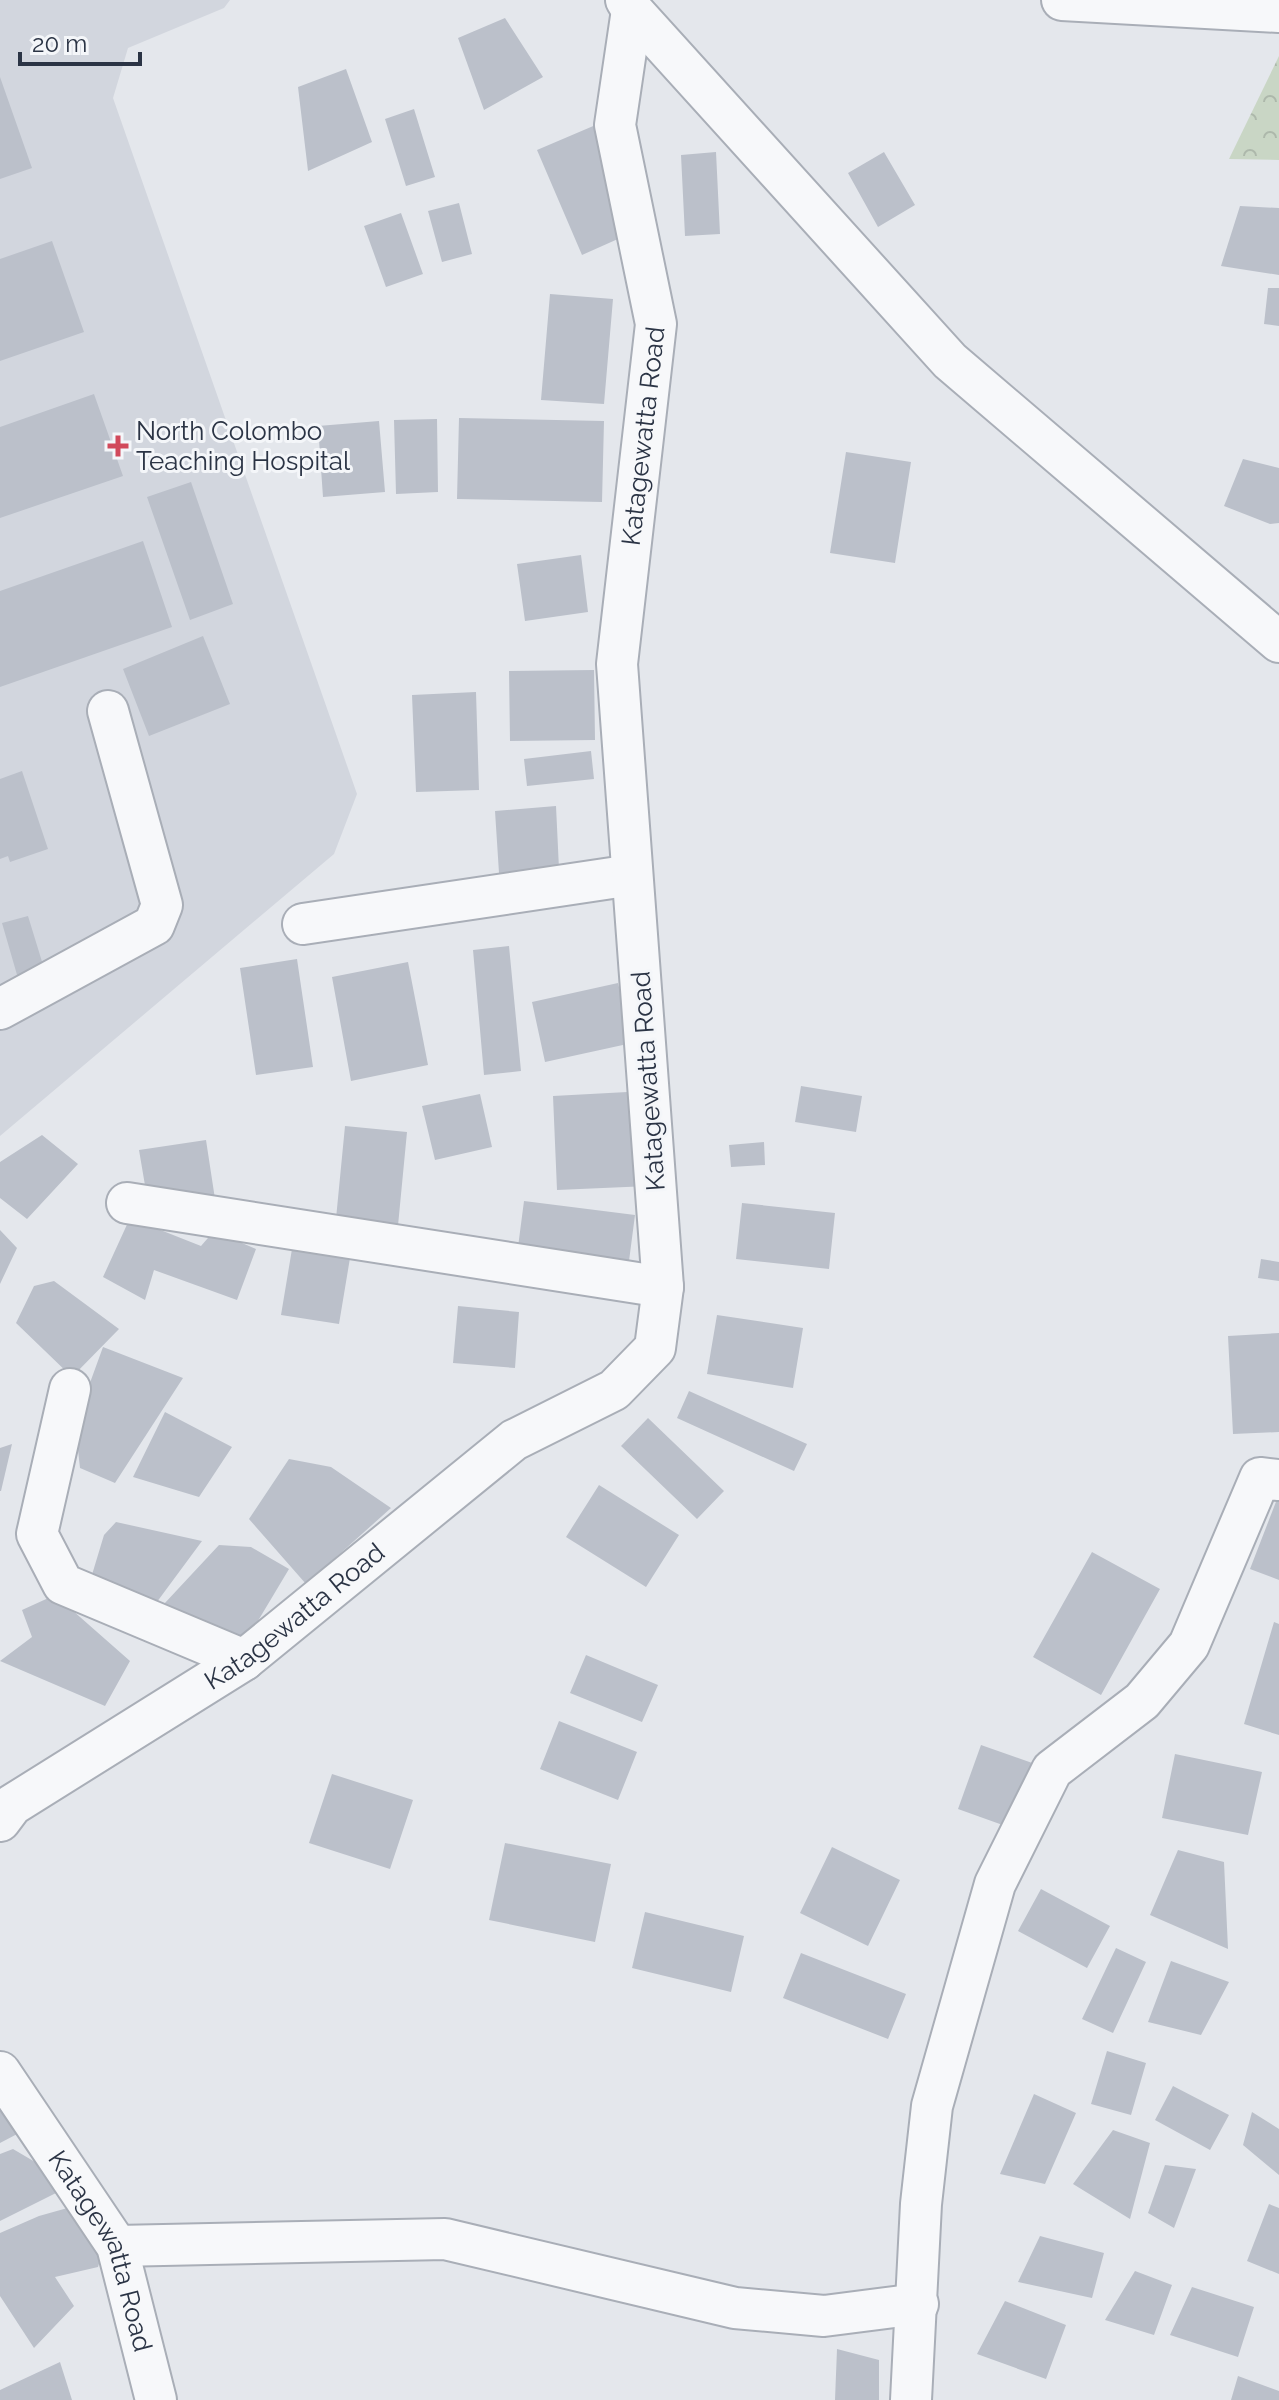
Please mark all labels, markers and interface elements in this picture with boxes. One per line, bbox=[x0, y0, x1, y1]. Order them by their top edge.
scale bar bbox=[20, 16, 140, 66]
text: 20 m bbox=[32, 29, 87, 58]
street label: Katagewatta Road bbox=[616, 325, 671, 547]
place label: North Colombo Teaching Hospital bbox=[136, 416, 351, 476]
marker: North Colombo Teaching Hospital bbox=[107, 435, 129, 457]
street label: Katagewatta Road bbox=[625, 970, 671, 1192]
street label: Katagewatta Road bbox=[199, 1537, 390, 1696]
street label: Katagewatta Road bbox=[42, 2145, 158, 2355]

